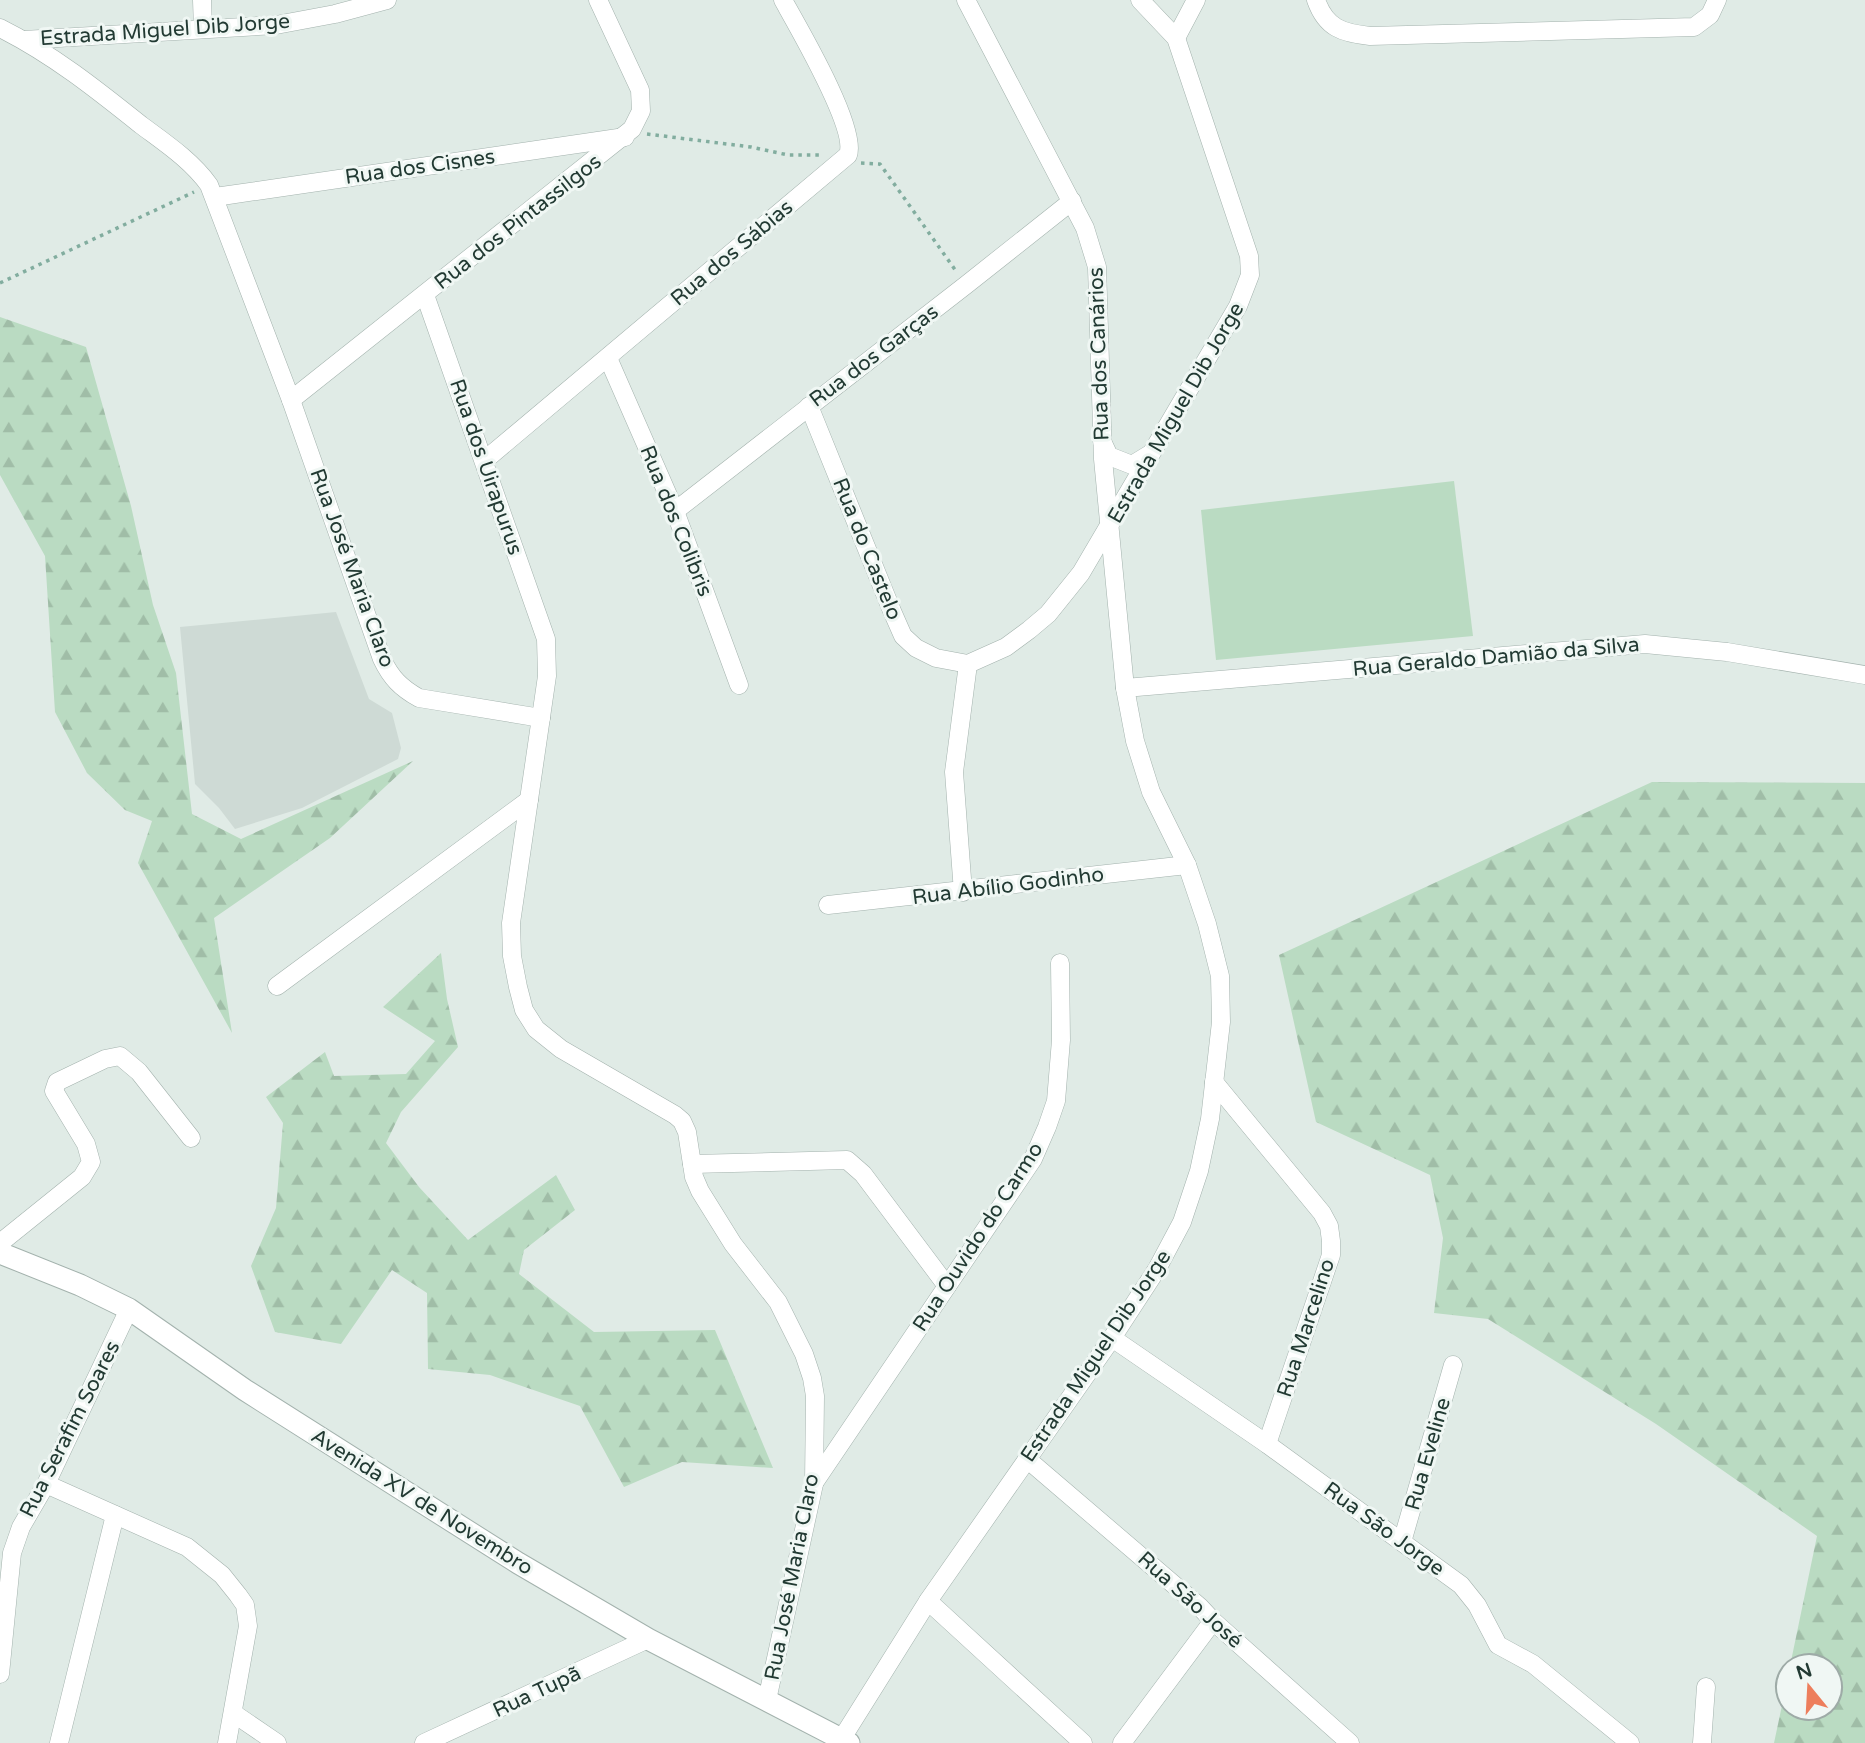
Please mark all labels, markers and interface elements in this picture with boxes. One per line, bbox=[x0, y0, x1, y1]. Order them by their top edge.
street label: Estrada Miguel Dib Jorge bbox=[39, 9, 291, 51]
street label: Rua dos Cisnes bbox=[343, 144, 497, 190]
street label: Rua dos Pintassilgos bbox=[430, 149, 606, 295]
street label: Rua dos Sábias bbox=[666, 195, 798, 311]
street label: Rua dos Canários bbox=[1083, 267, 1115, 441]
street label: Estrada Miguel Dib Jorge bbox=[1103, 298, 1250, 528]
street label: Rua dos Garças bbox=[805, 299, 943, 413]
street label: Rua dos Uirapurus bbox=[444, 376, 528, 558]
street label: Rua dos Colibris bbox=[634, 442, 718, 600]
street label: Rua José Maria Claro bbox=[304, 465, 400, 671]
street label: Rua do Castelo bbox=[827, 474, 907, 624]
street label: Rua Geraldo Damião da Silva bbox=[1352, 632, 1640, 682]
street label: Rua Abílio Godinho bbox=[911, 862, 1105, 910]
street label: Rua Ouvido do Carmo bbox=[907, 1138, 1049, 1336]
street label: Estrada Miguel Dib Jorge bbox=[1016, 1245, 1176, 1467]
street label: Rua Marcelino bbox=[1272, 1256, 1340, 1400]
street label: Rua Serafim Soares bbox=[15, 1337, 125, 1521]
street label: Rua Eveline bbox=[1400, 1395, 1456, 1513]
street label: Avenida XV de Novembro bbox=[306, 1423, 538, 1581]
street label: Rua José Maria Claro bbox=[760, 1472, 824, 1682]
street label: Rua São Jorge bbox=[1319, 1477, 1449, 1581]
street label: Rua São José bbox=[1132, 1546, 1248, 1654]
north arrow bbox=[1774, 1652, 1844, 1722]
text: N bbox=[1793, 1659, 1815, 1685]
street label: Rua Tupã bbox=[489, 1661, 585, 1723]

